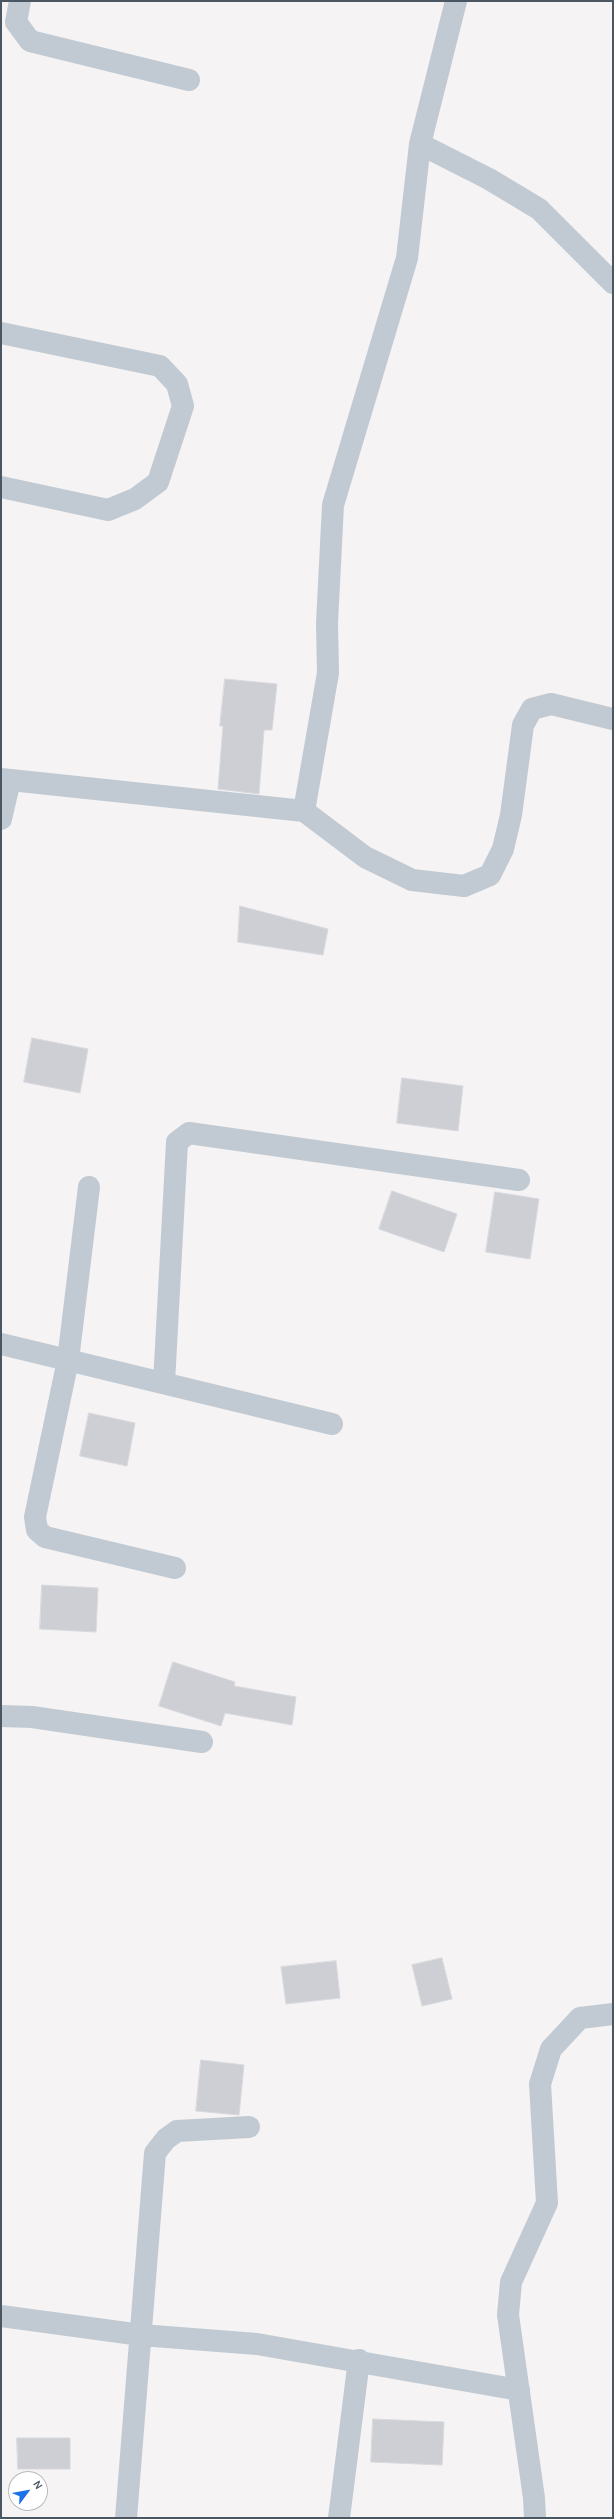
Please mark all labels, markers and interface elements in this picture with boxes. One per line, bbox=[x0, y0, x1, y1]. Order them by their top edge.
north arrow bbox=[8, 2471, 48, 2511]
text: N bbox=[30, 2478, 45, 2492]

